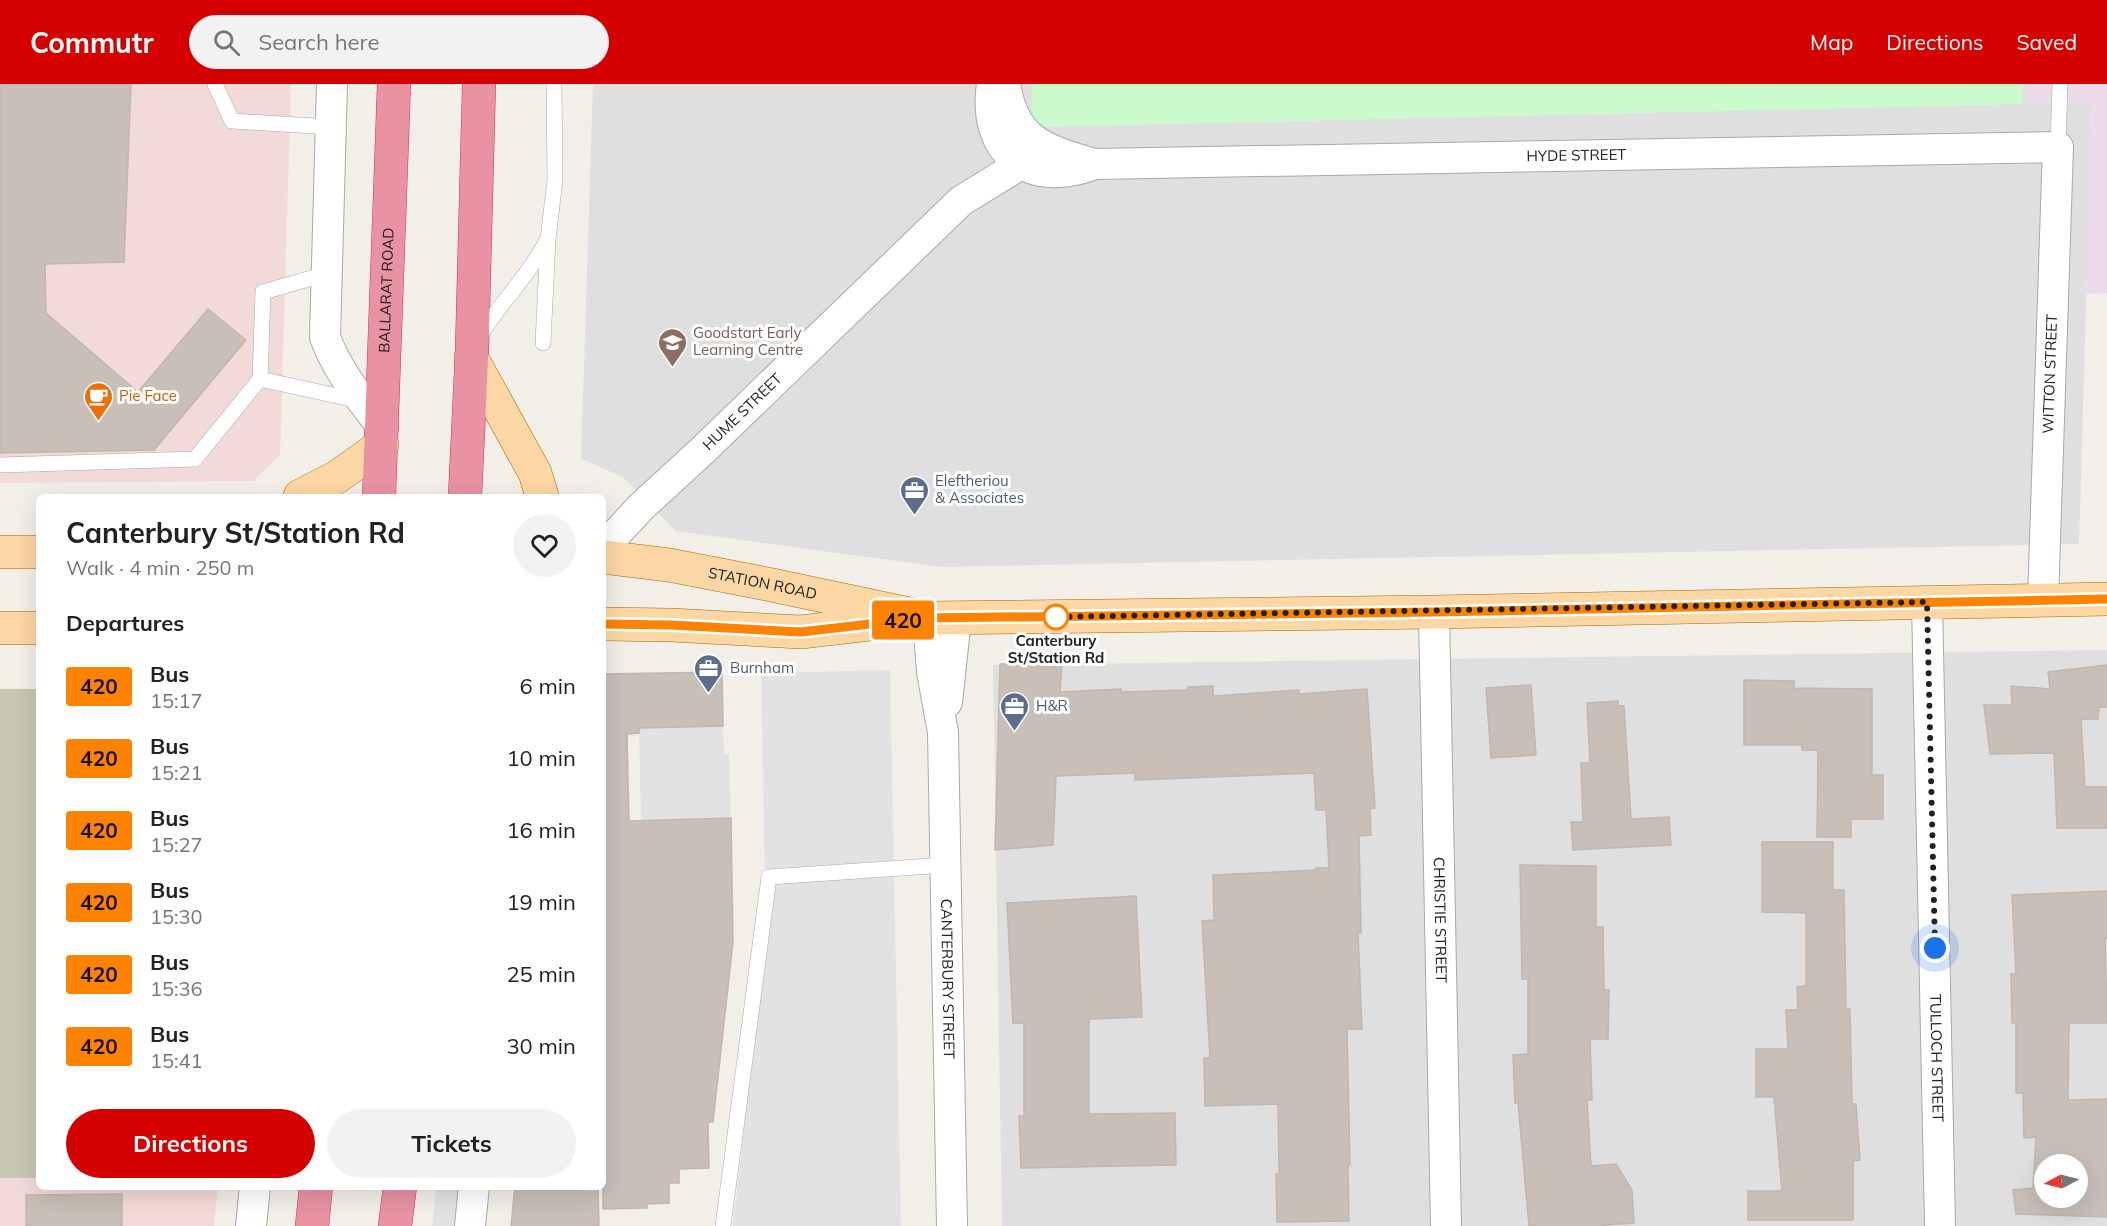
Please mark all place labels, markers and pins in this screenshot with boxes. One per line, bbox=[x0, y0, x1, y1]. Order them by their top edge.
place label: Goodstart Early Learning Centre bbox=[693, 323, 803, 359]
school or university icon: Goodstart Early Learning Centre bbox=[656, 326, 688, 368]
cafe icon: Pie Face bbox=[82, 380, 114, 422]
place label: Pie Face bbox=[119, 386, 177, 405]
place label: Eleftheriou & Associates bbox=[935, 471, 1024, 507]
office icon: Eleftheriou & Associates bbox=[898, 474, 930, 516]
marker: Canterbury St/Station Rd bbox=[1043, 604, 1069, 630]
place label: Canterbury St/Station Rd bbox=[1008, 631, 1104, 667]
office icon: Burnham bbox=[693, 652, 725, 694]
place label: Burnham bbox=[730, 658, 794, 677]
office icon: H&R bbox=[999, 690, 1031, 732]
place label: H&R bbox=[1036, 696, 1068, 715]

